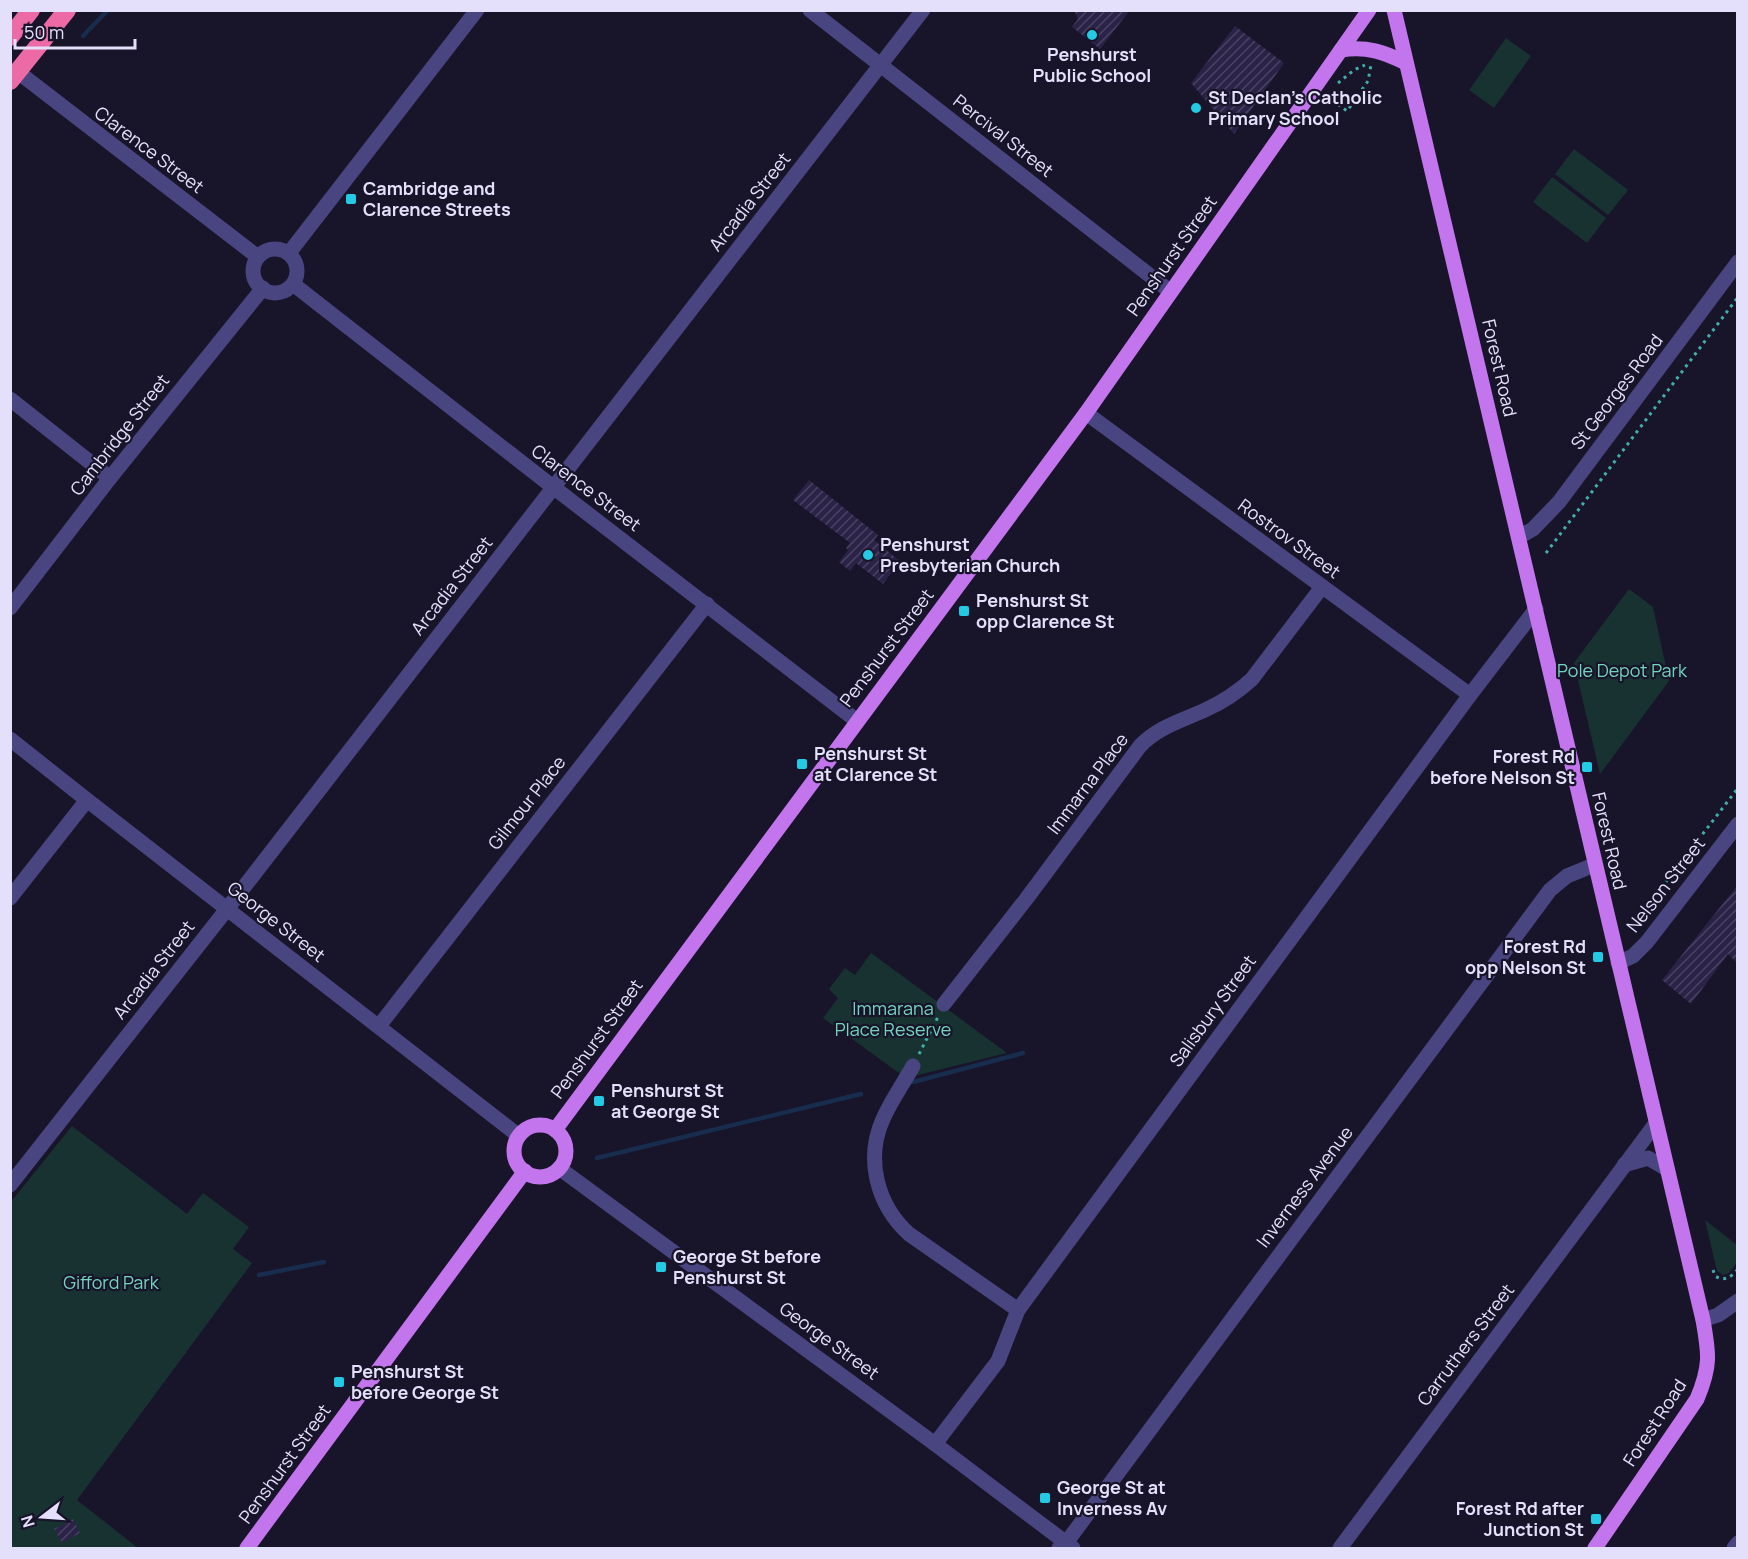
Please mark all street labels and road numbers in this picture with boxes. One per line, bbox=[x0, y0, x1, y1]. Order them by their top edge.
street label: Percival Street bbox=[949, 89, 1059, 182]
street label: Clarence Street bbox=[90, 100, 209, 198]
street label: Arcadia Street bbox=[703, 147, 795, 256]
street label: Penshurst Street bbox=[1121, 190, 1222, 320]
street label: Forest Road bbox=[1477, 317, 1523, 419]
street label: St Georges Road bbox=[1565, 329, 1668, 454]
street label: Cambridge Street bbox=[64, 369, 174, 500]
street label: Clarence Street bbox=[527, 438, 646, 536]
street label: Rostrov Street bbox=[1234, 493, 1345, 583]
street label: Arcadia Street bbox=[405, 531, 497, 640]
street label: Penshurst Street bbox=[834, 584, 938, 711]
street label: Immarna Place bbox=[1041, 728, 1133, 839]
street label: Gilmour Place bbox=[482, 750, 570, 854]
street label: Forest Road bbox=[1587, 790, 1633, 892]
street label: Nelson Street bbox=[1621, 832, 1710, 937]
street label: George Street bbox=[223, 876, 330, 967]
street label: Arcadia Street bbox=[107, 915, 199, 1024]
street label: Salisbury Street bbox=[1164, 950, 1261, 1071]
street label: Penshurst Street bbox=[545, 974, 648, 1103]
street label: Inverness Avenue bbox=[1251, 1121, 1358, 1252]
street label: Carruthers Street bbox=[1411, 1278, 1519, 1410]
street label: George Street bbox=[775, 1296, 884, 1384]
street label: Forest Road bbox=[1617, 1374, 1691, 1471]
street label: Penshurst Street bbox=[233, 1399, 336, 1528]

